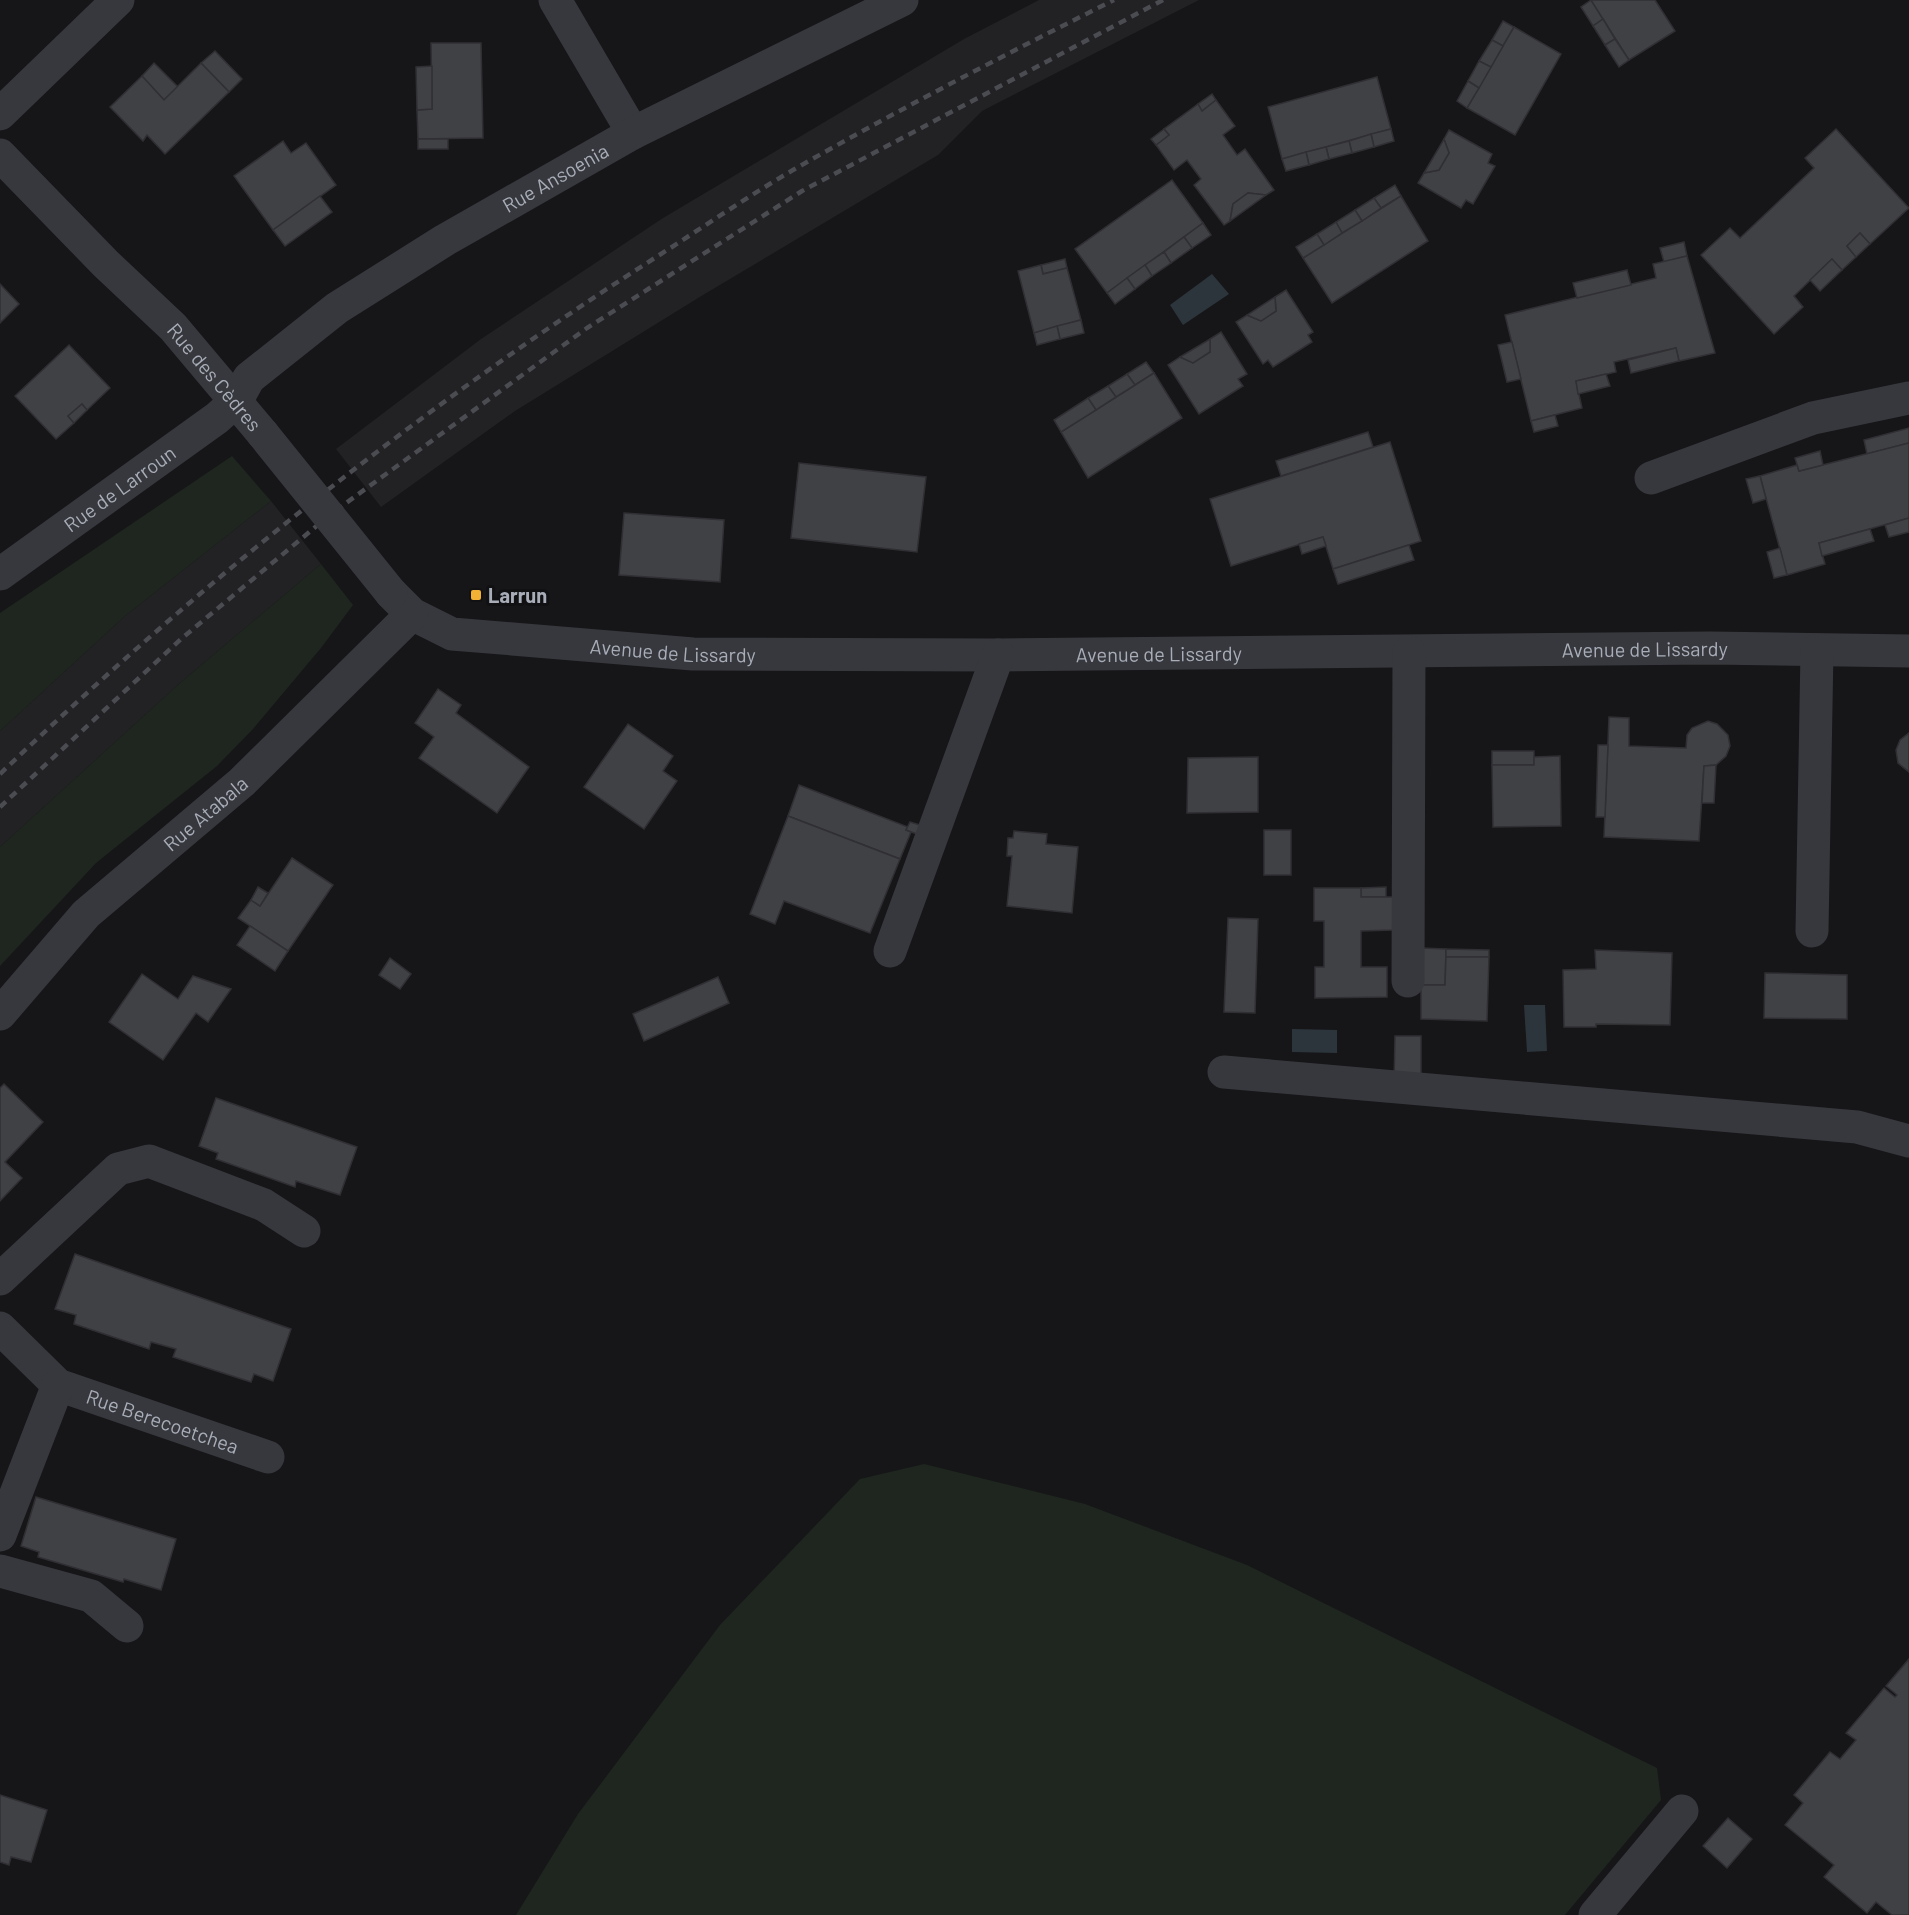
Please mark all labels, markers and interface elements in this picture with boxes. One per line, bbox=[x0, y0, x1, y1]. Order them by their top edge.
street label: Rue Ansoenia bbox=[498, 138, 612, 217]
street label: Rue des Cèdres bbox=[163, 318, 267, 436]
street label: Rue de Larroun bbox=[59, 440, 180, 536]
place label: Larrun bbox=[488, 583, 547, 607]
marker: Larrun bbox=[469, 588, 483, 602]
street label: Avenue de Lissardy bbox=[589, 633, 756, 666]
street label: Avenue de Lissardy bbox=[1561, 636, 1728, 661]
street label: Avenue de Lissardy bbox=[1076, 641, 1242, 666]
street label: Rue Atabala bbox=[158, 771, 252, 856]
street label: Rue Berecoetchea bbox=[83, 1384, 242, 1458]

